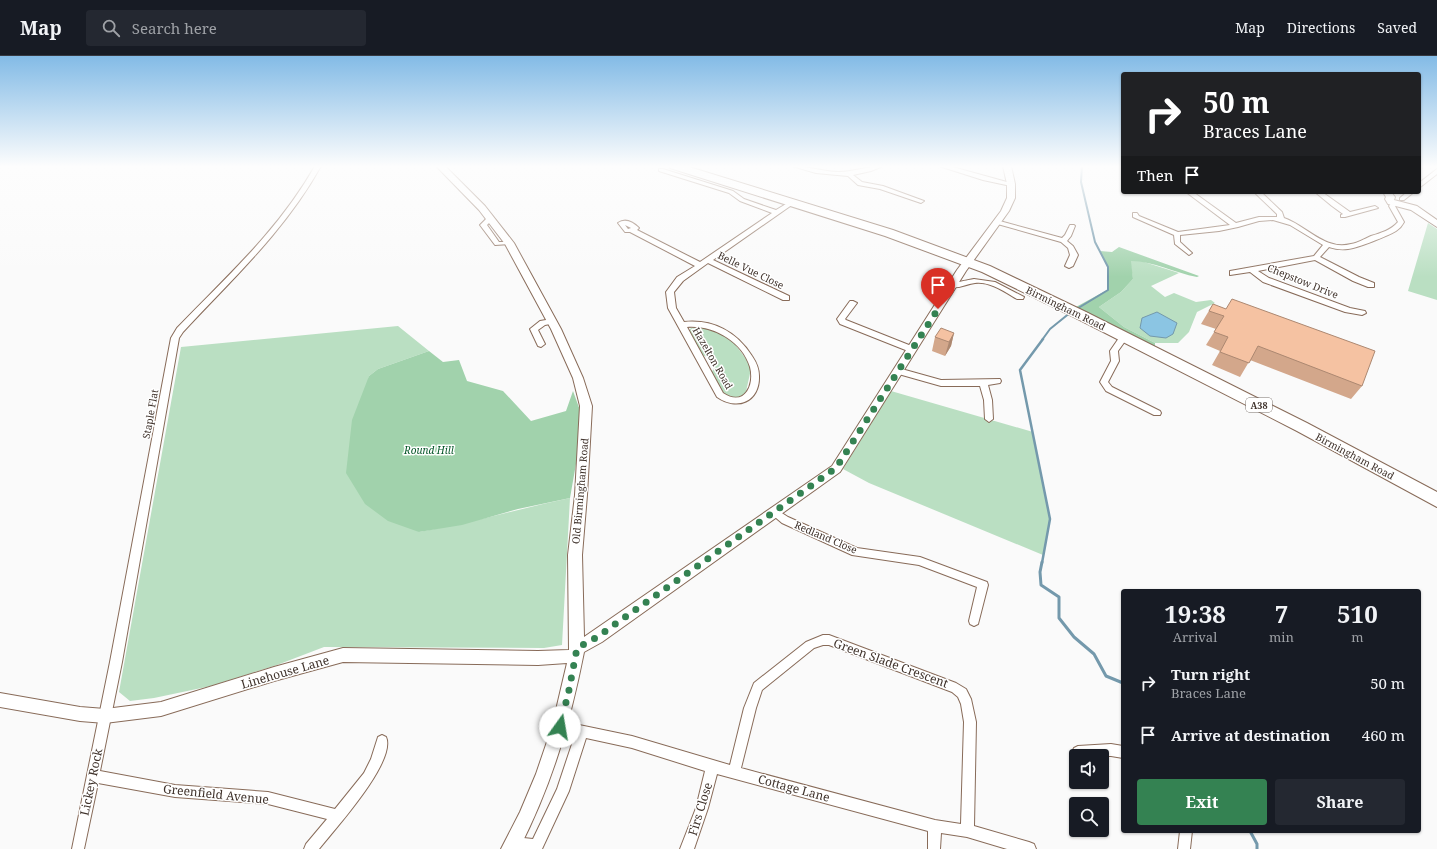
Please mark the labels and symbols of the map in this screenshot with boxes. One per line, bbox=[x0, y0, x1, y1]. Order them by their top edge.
street label: Belle Vue Close bbox=[716, 248, 786, 292]
street label: Chepstow Drive bbox=[1265, 260, 1341, 302]
pin bbox=[921, 268, 955, 309]
street label: Birmingham Road bbox=[1024, 283, 1108, 333]
street label: Hazelton Road bbox=[690, 324, 736, 392]
street label: Staple Flat bbox=[139, 388, 161, 440]
road number: A38 bbox=[1246, 398, 1272, 412]
street label: Birmingham Road bbox=[1313, 429, 1397, 483]
street label: Old Birmingham Road bbox=[568, 437, 592, 545]
park label: Round Hill bbox=[403, 443, 454, 457]
street label: Redland Close bbox=[792, 517, 860, 557]
street label: Green Slade Crescent bbox=[831, 634, 951, 692]
street label: Linehouse Lane bbox=[239, 651, 331, 693]
position arrow bbox=[539, 706, 581, 748]
street label: Lickey Rock bbox=[76, 746, 107, 817]
street label: Cottage Lane bbox=[756, 770, 832, 806]
street label: Greenfield Avenue bbox=[162, 780, 270, 808]
street label: Firs Close bbox=[684, 780, 716, 838]

